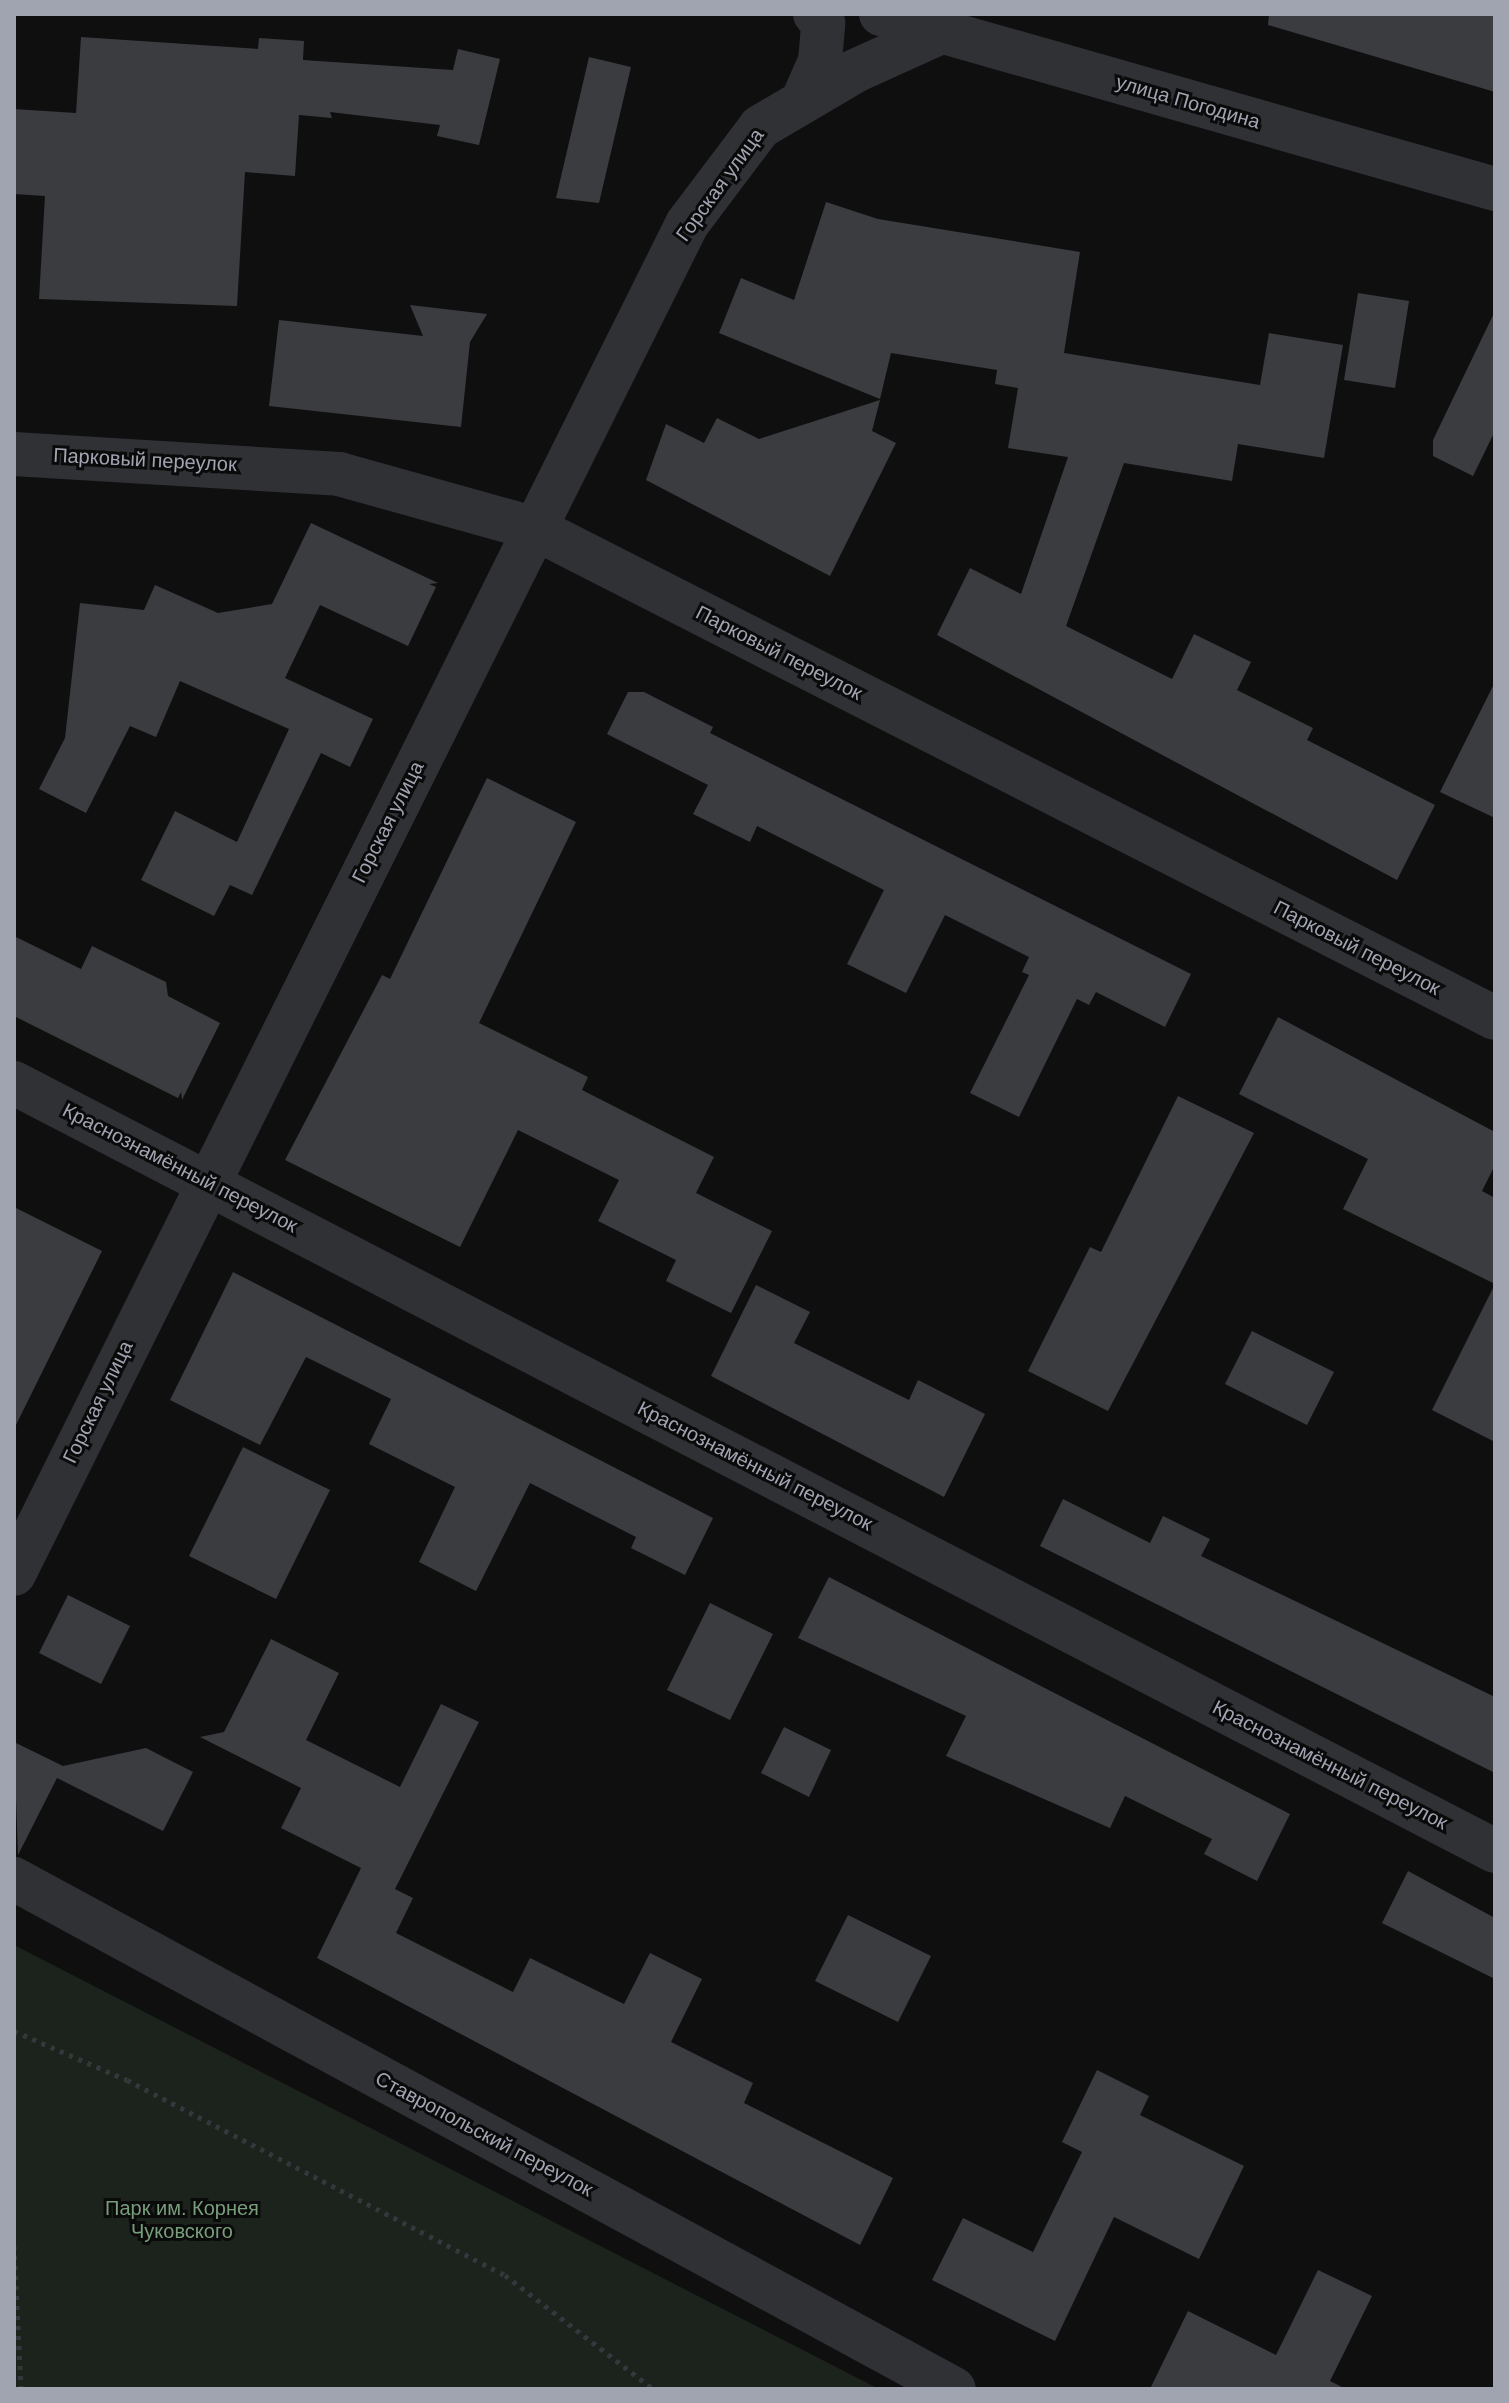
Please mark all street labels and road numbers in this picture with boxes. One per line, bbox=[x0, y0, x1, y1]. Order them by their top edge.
street label: улица Погодина bbox=[1113, 70, 1263, 134]
street label: Горская улица bbox=[671, 124, 769, 246]
street label: Парковый переулок bbox=[53, 443, 237, 477]
street label: Парковый переулок bbox=[692, 601, 866, 705]
street label: Горская улица bbox=[347, 757, 429, 887]
street label: Парковый переулок bbox=[1270, 896, 1444, 1000]
street label: Краснознамённый переулок bbox=[58, 1098, 302, 1238]
street label: Горская улица bbox=[58, 1337, 138, 1467]
street label: Краснознамённый переулок bbox=[633, 1396, 877, 1536]
street label: Краснознамённый переулок bbox=[1208, 1695, 1452, 1835]
street label: Ставропольский переулок bbox=[371, 2066, 597, 2202]

